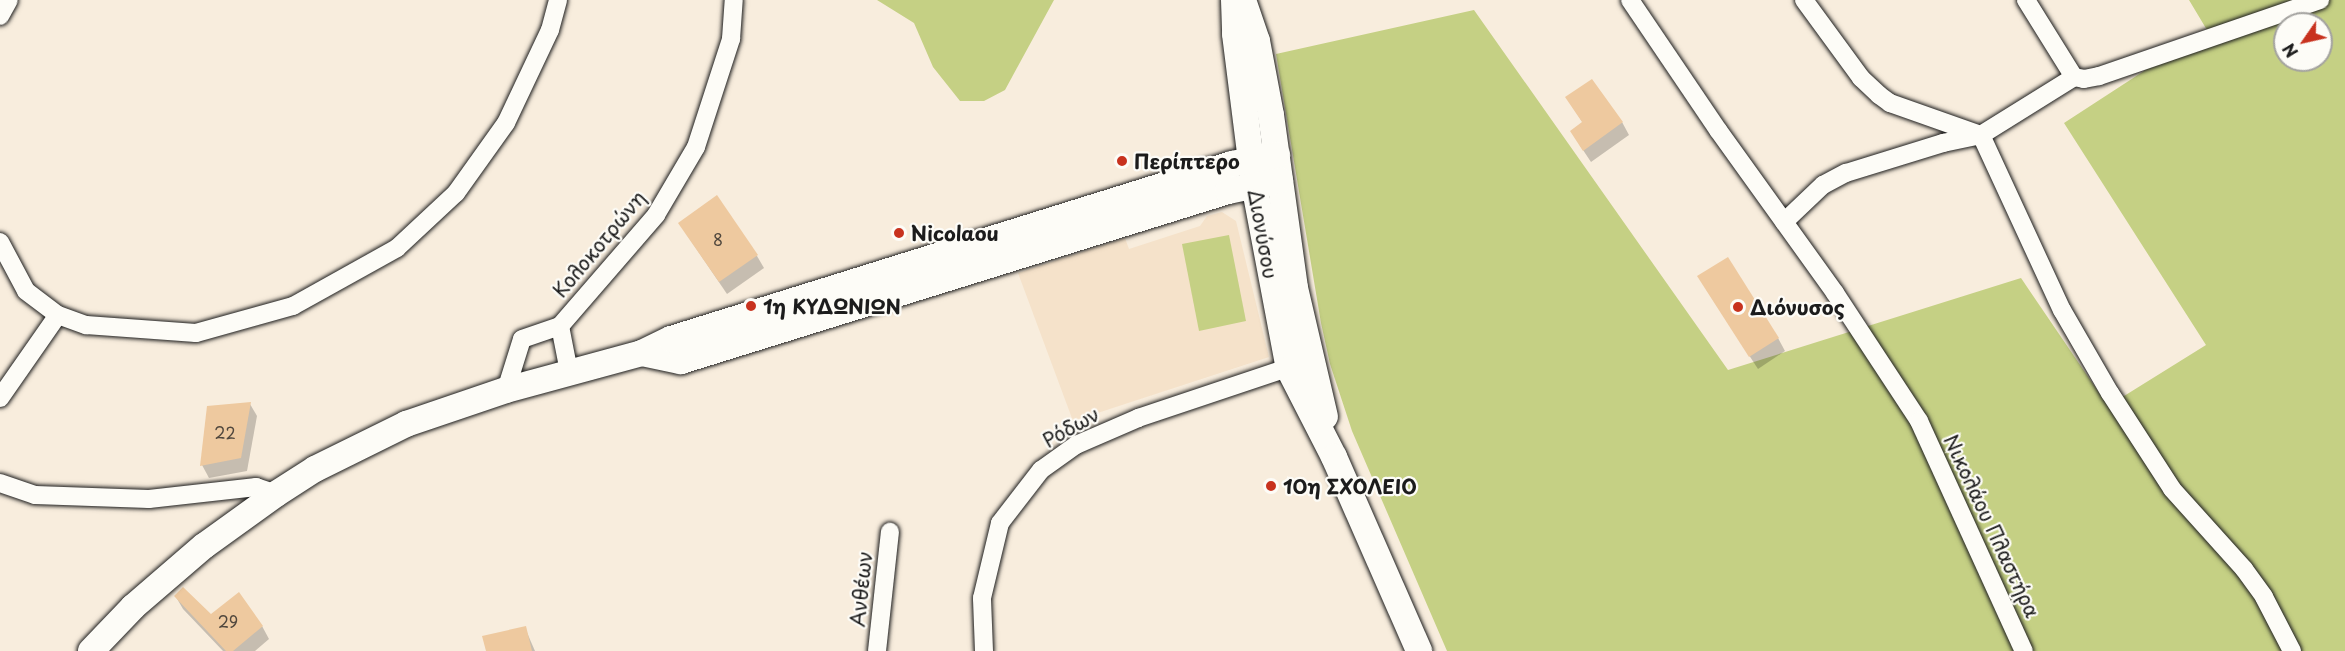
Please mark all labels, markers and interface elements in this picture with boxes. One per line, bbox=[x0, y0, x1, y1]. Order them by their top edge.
north arrow bbox=[2273, 12, 2333, 72]
text: N bbox=[2276, 39, 2303, 63]
place label: Περίπτερο bbox=[1134, 149, 1240, 173]
marker: Περίπτερο bbox=[1115, 154, 1129, 168]
street label: Κολοκοτρώνη bbox=[548, 186, 650, 302]
street label: Διονύσου bbox=[1243, 187, 1283, 281]
place label: Nicolaou bbox=[911, 221, 999, 245]
marker: Nicolaou bbox=[892, 226, 906, 240]
house number: 8 bbox=[713, 229, 723, 249]
place label: 1η ΚΥΔΩΝΙΩΝ bbox=[763, 294, 901, 318]
place label: Διόνυσος bbox=[1750, 295, 1845, 319]
marker: 1η ΚΥΔΩΝΙΩΝ bbox=[744, 299, 758, 313]
marker: Διόνυσος bbox=[1731, 300, 1745, 314]
street label: Ρόδων bbox=[1038, 402, 1104, 452]
house number: 22 bbox=[214, 422, 236, 442]
street label: Νικολάου Πλαστήρα bbox=[1939, 430, 2045, 622]
place label: 10η ΣΧΟΛΕΙΟ bbox=[1283, 474, 1417, 498]
marker: 10η ΣΧΟΛΕΙΟ bbox=[1264, 479, 1278, 493]
street label: Ανθέων bbox=[845, 550, 877, 628]
house number: 29 bbox=[218, 611, 238, 631]

